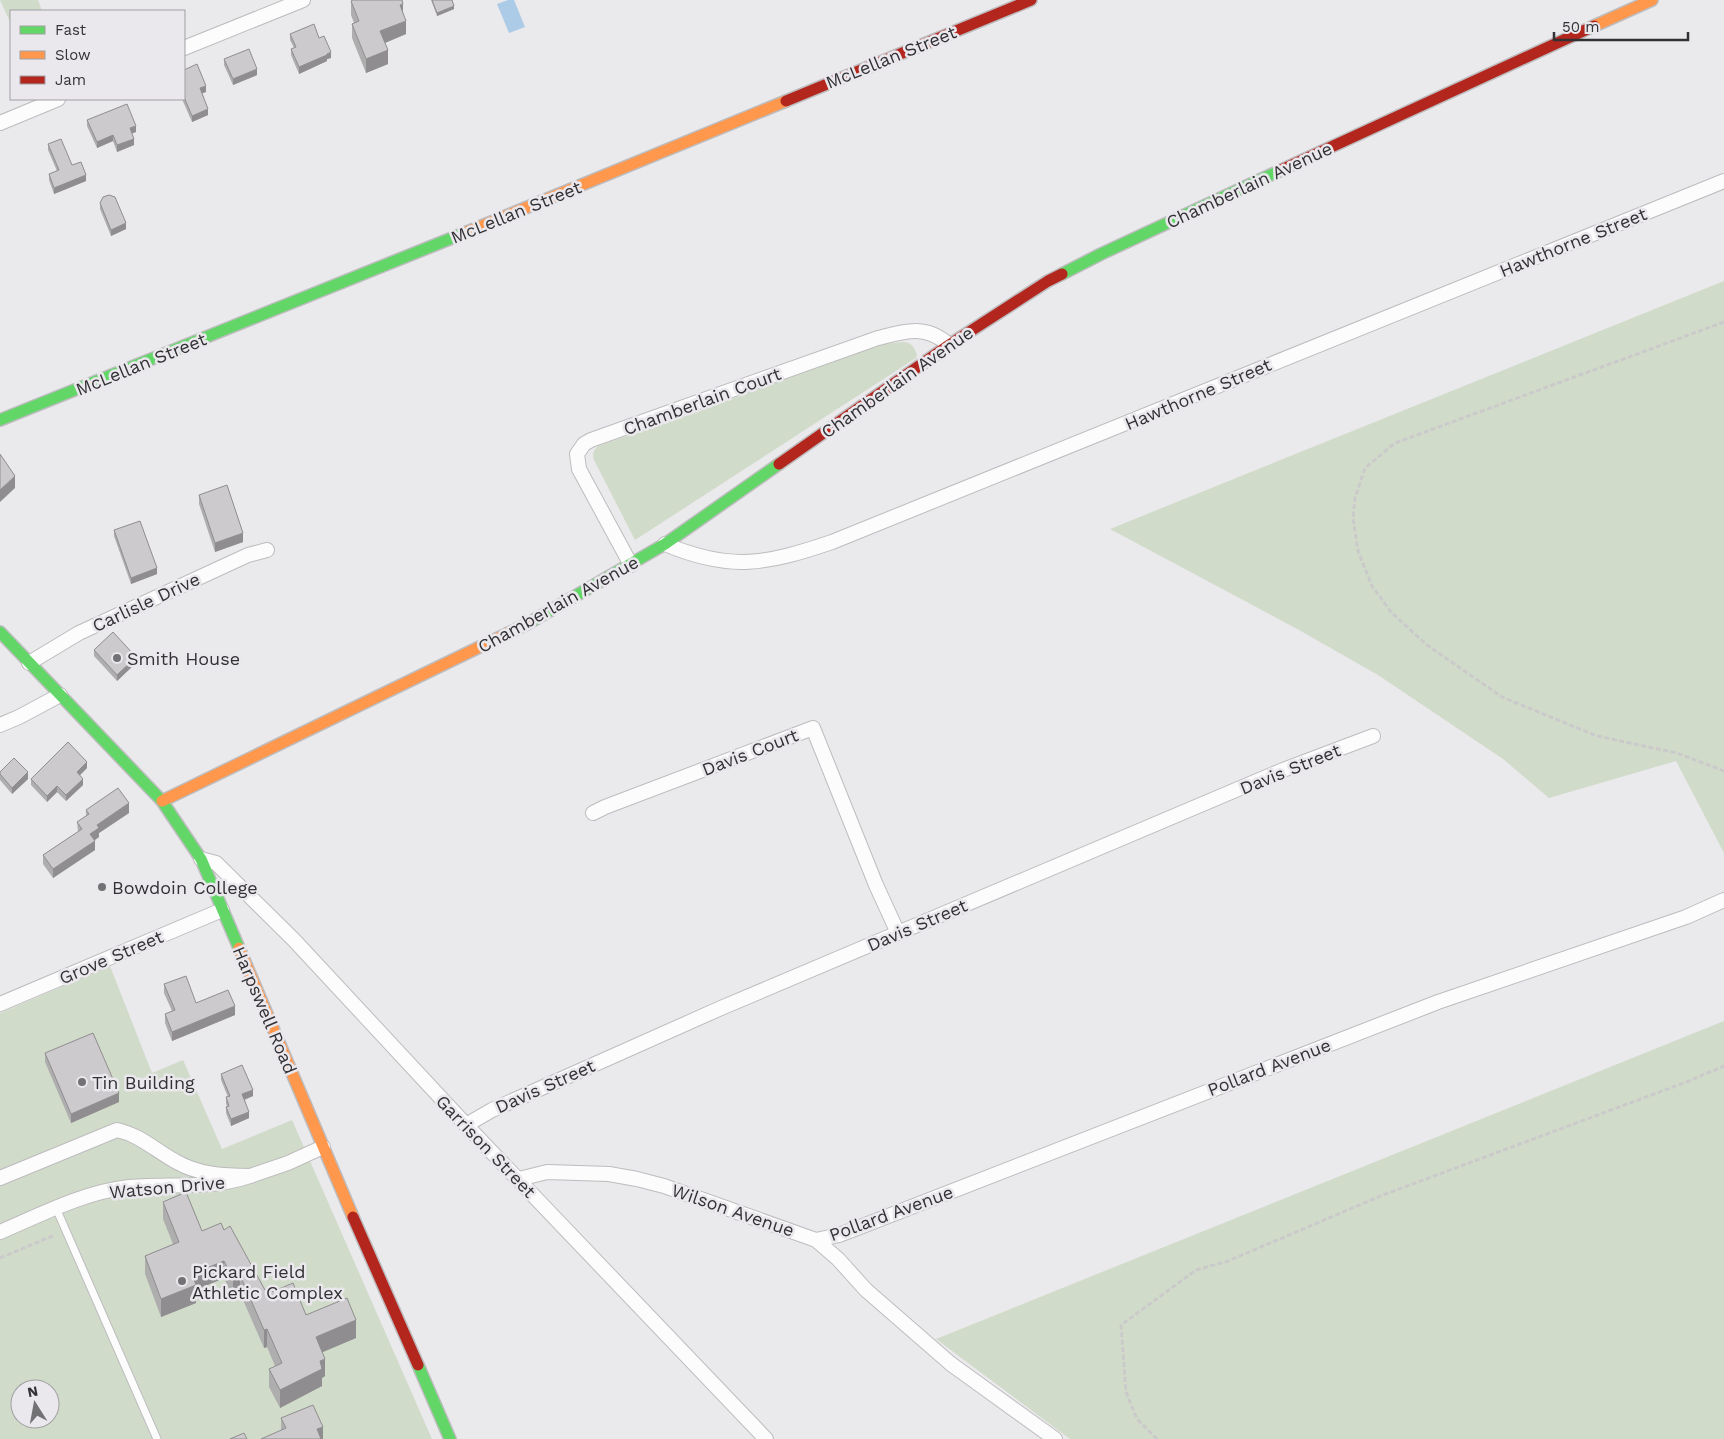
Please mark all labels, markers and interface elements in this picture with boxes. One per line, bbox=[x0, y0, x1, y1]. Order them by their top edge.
legend bbox=[10, 10, 185, 100]
scale bar bbox=[1554, 10, 1688, 42]
text: 50 m bbox=[1562, 18, 1599, 36]
text: Fast bbox=[55, 21, 87, 39]
street label: McLellan Street bbox=[823, 21, 960, 93]
text: Slow bbox=[55, 46, 91, 64]
text: Jam bbox=[55, 71, 86, 89]
street label: Chamberlain Avenue bbox=[1163, 137, 1335, 233]
street label: McLellan Street bbox=[448, 176, 585, 248]
street label: Hawthorne Street bbox=[1496, 203, 1650, 281]
street label: Chamberlain Avenue bbox=[817, 322, 977, 442]
street label: McLellan Street bbox=[73, 328, 210, 400]
street label: Hawthorne Street bbox=[1122, 354, 1275, 434]
street label: Chamberlain Court bbox=[620, 363, 784, 439]
street label: Chamberlain Avenue bbox=[474, 551, 642, 657]
street label: Carlisle Drive bbox=[89, 568, 203, 636]
place label: Smith House bbox=[127, 648, 240, 669]
marker: Smith House bbox=[111, 652, 123, 664]
street label: Davis Court bbox=[699, 724, 801, 780]
street label: Davis Street bbox=[1237, 739, 1344, 799]
place label: Bowdoin College bbox=[112, 877, 258, 898]
marker: Bowdoin College bbox=[96, 881, 108, 893]
street label: Davis Street bbox=[864, 894, 971, 956]
street label: Grove Street bbox=[56, 925, 167, 988]
street label: Harpswell Road bbox=[229, 943, 301, 1077]
street label: Pollard Avenue bbox=[1204, 1034, 1334, 1100]
street label: Davis Street bbox=[492, 1054, 598, 1117]
place label: Tin Building bbox=[92, 1072, 195, 1093]
marker: Tin Building bbox=[76, 1076, 88, 1088]
street label: Garrison Street bbox=[432, 1090, 541, 1202]
street label: Watson Drive bbox=[108, 1171, 226, 1203]
street label: Wilson Avenue bbox=[669, 1179, 797, 1241]
street label: Pollard Avenue bbox=[826, 1181, 956, 1245]
place label: Pickard Field Athletic Complex bbox=[192, 1261, 343, 1303]
marker: Pickard Field Athletic Complex bbox=[176, 1275, 188, 1287]
north arrow bbox=[10, 1379, 60, 1429]
text: N bbox=[26, 1382, 39, 1400]

